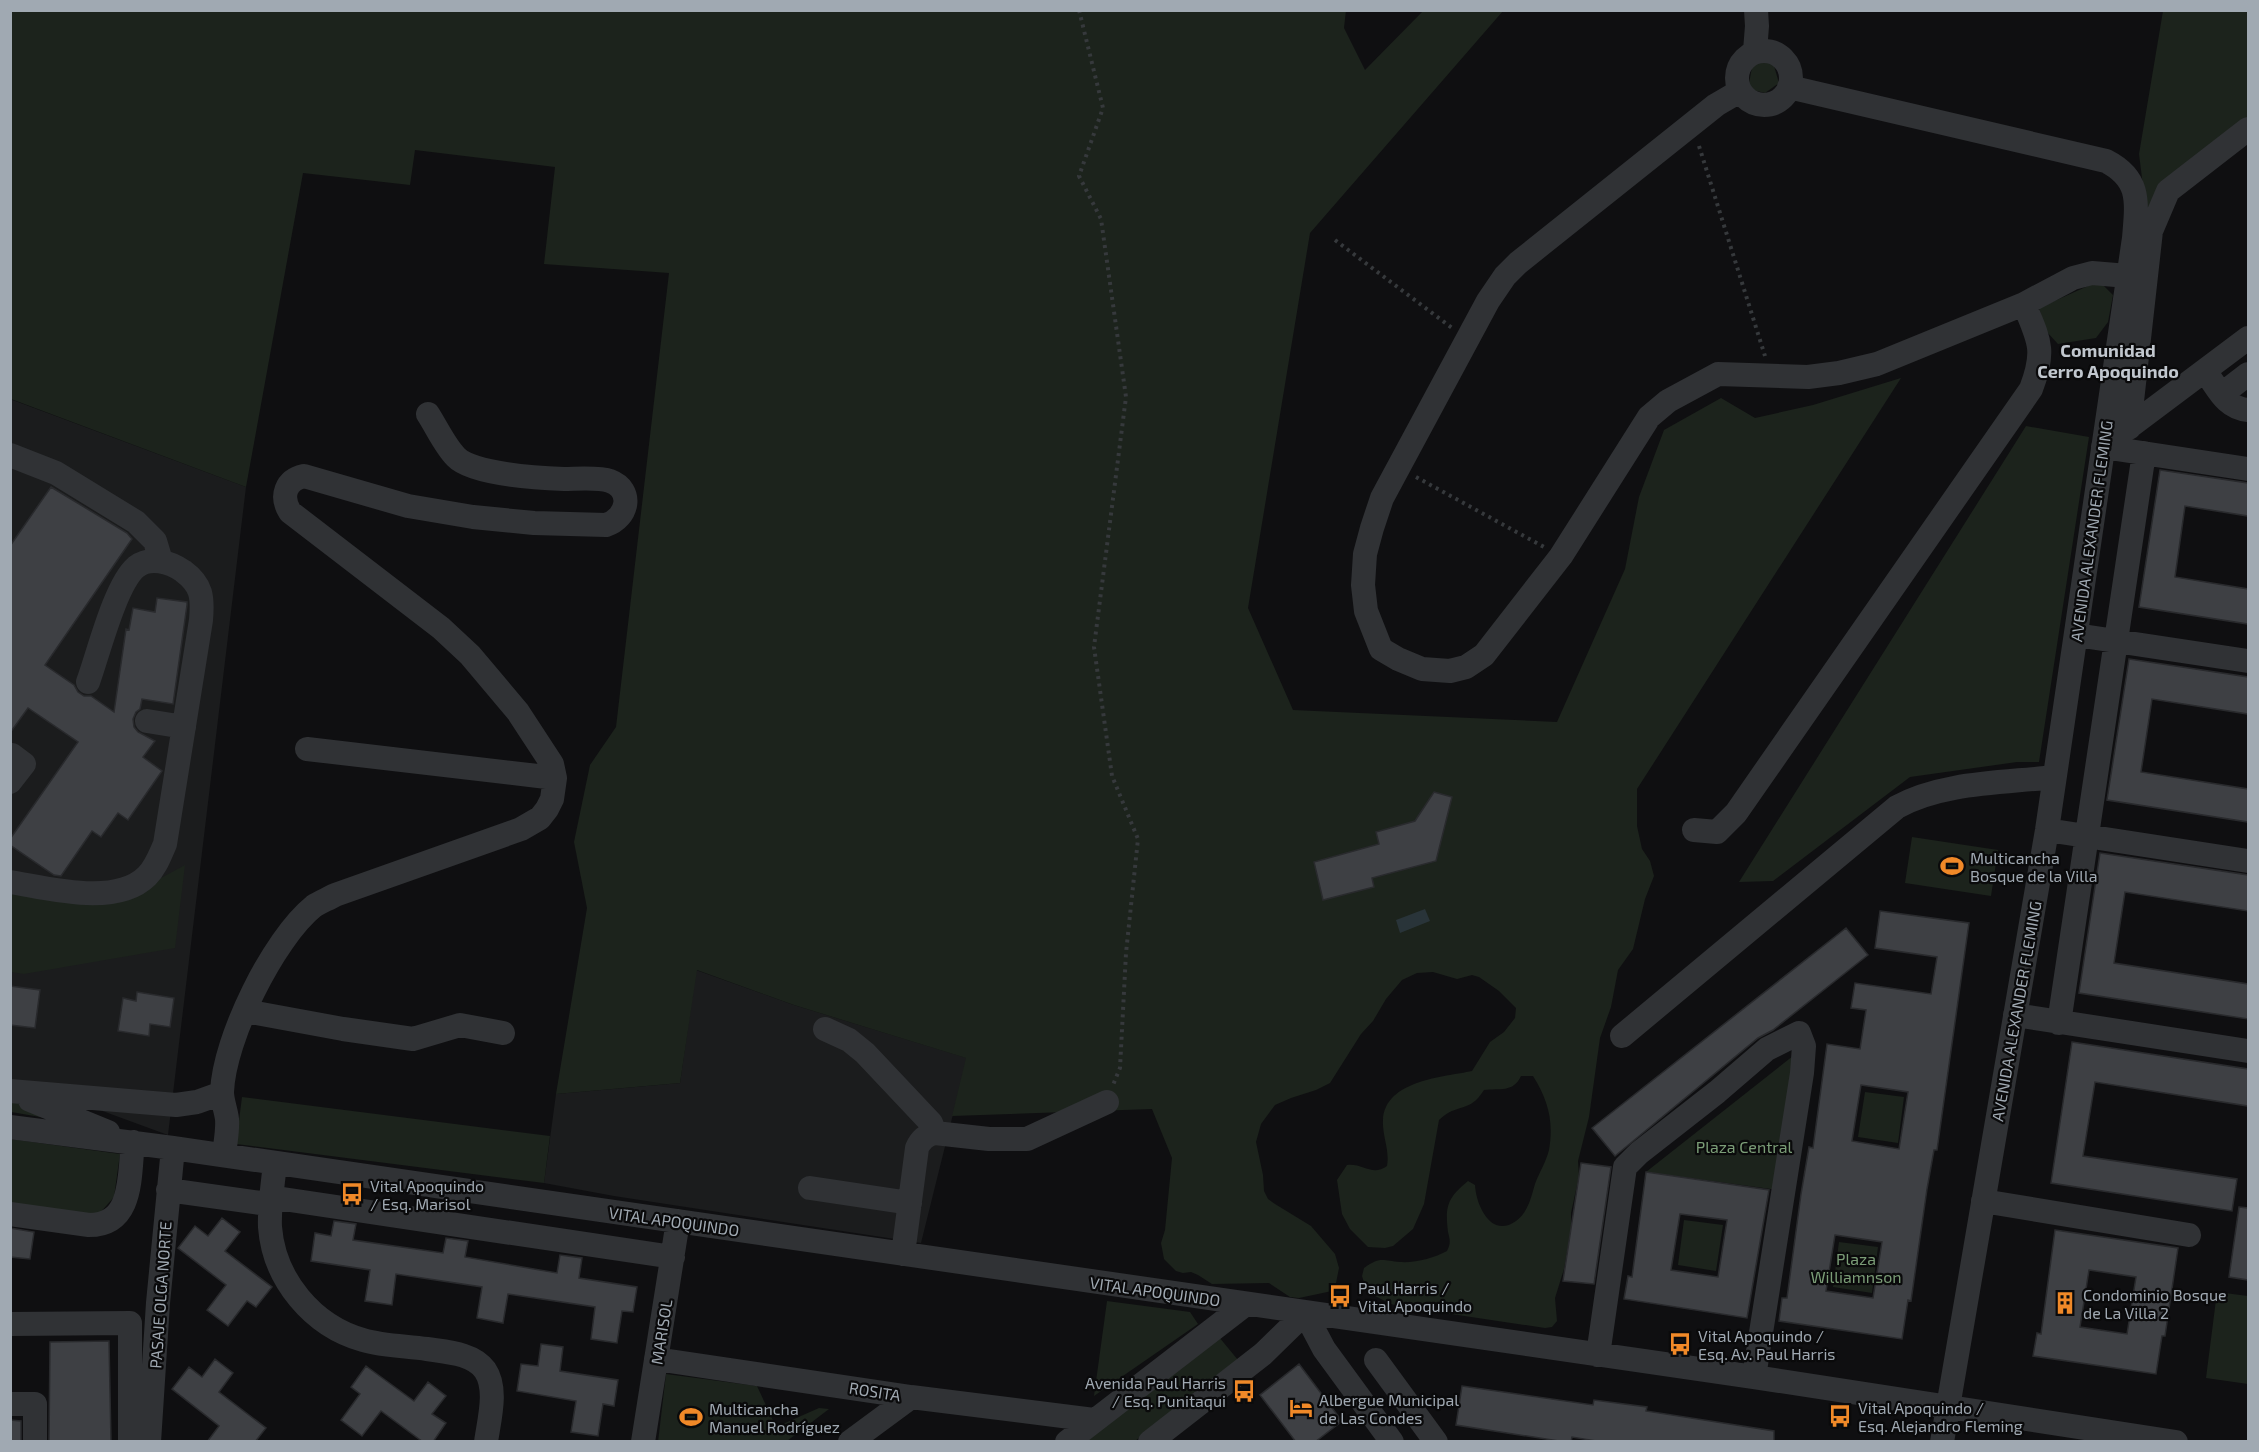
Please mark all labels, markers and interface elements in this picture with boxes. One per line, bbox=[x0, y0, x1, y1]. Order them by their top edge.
district label: Comunidad Cerro Apoquindo bbox=[2037, 339, 2179, 382]
street label: AVENIDA ALEXANDER FLEMING bbox=[2066, 419, 2116, 643]
place label: Multicancha Bosque de la Villa bbox=[1970, 848, 2098, 885]
sports icon: Multicancha Bosque de la Villa bbox=[1939, 853, 1965, 879]
street label: AVENIDA ALEXANDER FLEMING bbox=[1987, 899, 2045, 1123]
park label: Plaza Central bbox=[1696, 1137, 1793, 1156]
place label: Vital Apoquindo / Esq. Marisol bbox=[370, 1176, 484, 1213]
bus stop icon: Vital Apoquindo / Esq. Marisol bbox=[339, 1181, 365, 1207]
street label: VITAL APOQUINDO bbox=[607, 1202, 740, 1241]
street label: PASAJE OLGA NORTE bbox=[145, 1221, 175, 1369]
park label: Plaza Williamnson bbox=[1810, 1249, 1902, 1286]
street label: VITAL APOQUINDO bbox=[1088, 1272, 1221, 1311]
place label: Paul Harris / Vital Apoquindo bbox=[1358, 1278, 1472, 1315]
bus stop icon: Paul Harris / Vital Apoquindo bbox=[1327, 1283, 1353, 1309]
place label: Condominio Bosque de La Villa 2 bbox=[2083, 1285, 2227, 1322]
building icon: Condominio Bosque de La Villa 2 bbox=[2052, 1290, 2078, 1316]
street label: MARISOL bbox=[646, 1298, 676, 1366]
place label: Vital Apoquindo / Esq. Av. Paul Harris bbox=[1698, 1326, 1836, 1363]
bus stop icon: Vital Apoquindo / Esq. Av. Paul Harris bbox=[1667, 1331, 1693, 1357]
place label: Avenida Paul Harris / Esq. Punitaqui bbox=[1085, 1373, 1226, 1410]
street label: ROSITA bbox=[848, 1378, 902, 1404]
bus stop icon: Avenida Paul Harris / Esq. Punitaqui bbox=[1231, 1378, 1257, 1404]
place label: Albergue Municipal de Las Condes bbox=[1319, 1390, 1459, 1427]
hotel icon: Albergue Municipal de Las Condes bbox=[1288, 1395, 1314, 1421]
place label: Vital Apoquindo / Esq. Alejandro Fleming bbox=[1858, 1398, 2023, 1436]
place label: Multicancha Manuel Rodríguez bbox=[709, 1399, 840, 1436]
bus stop icon: Vital Apoquindo / Esq. Alejandro Fleming bbox=[1827, 1403, 1853, 1429]
sports icon: Multicancha Manuel Rodríguez bbox=[678, 1404, 704, 1430]

